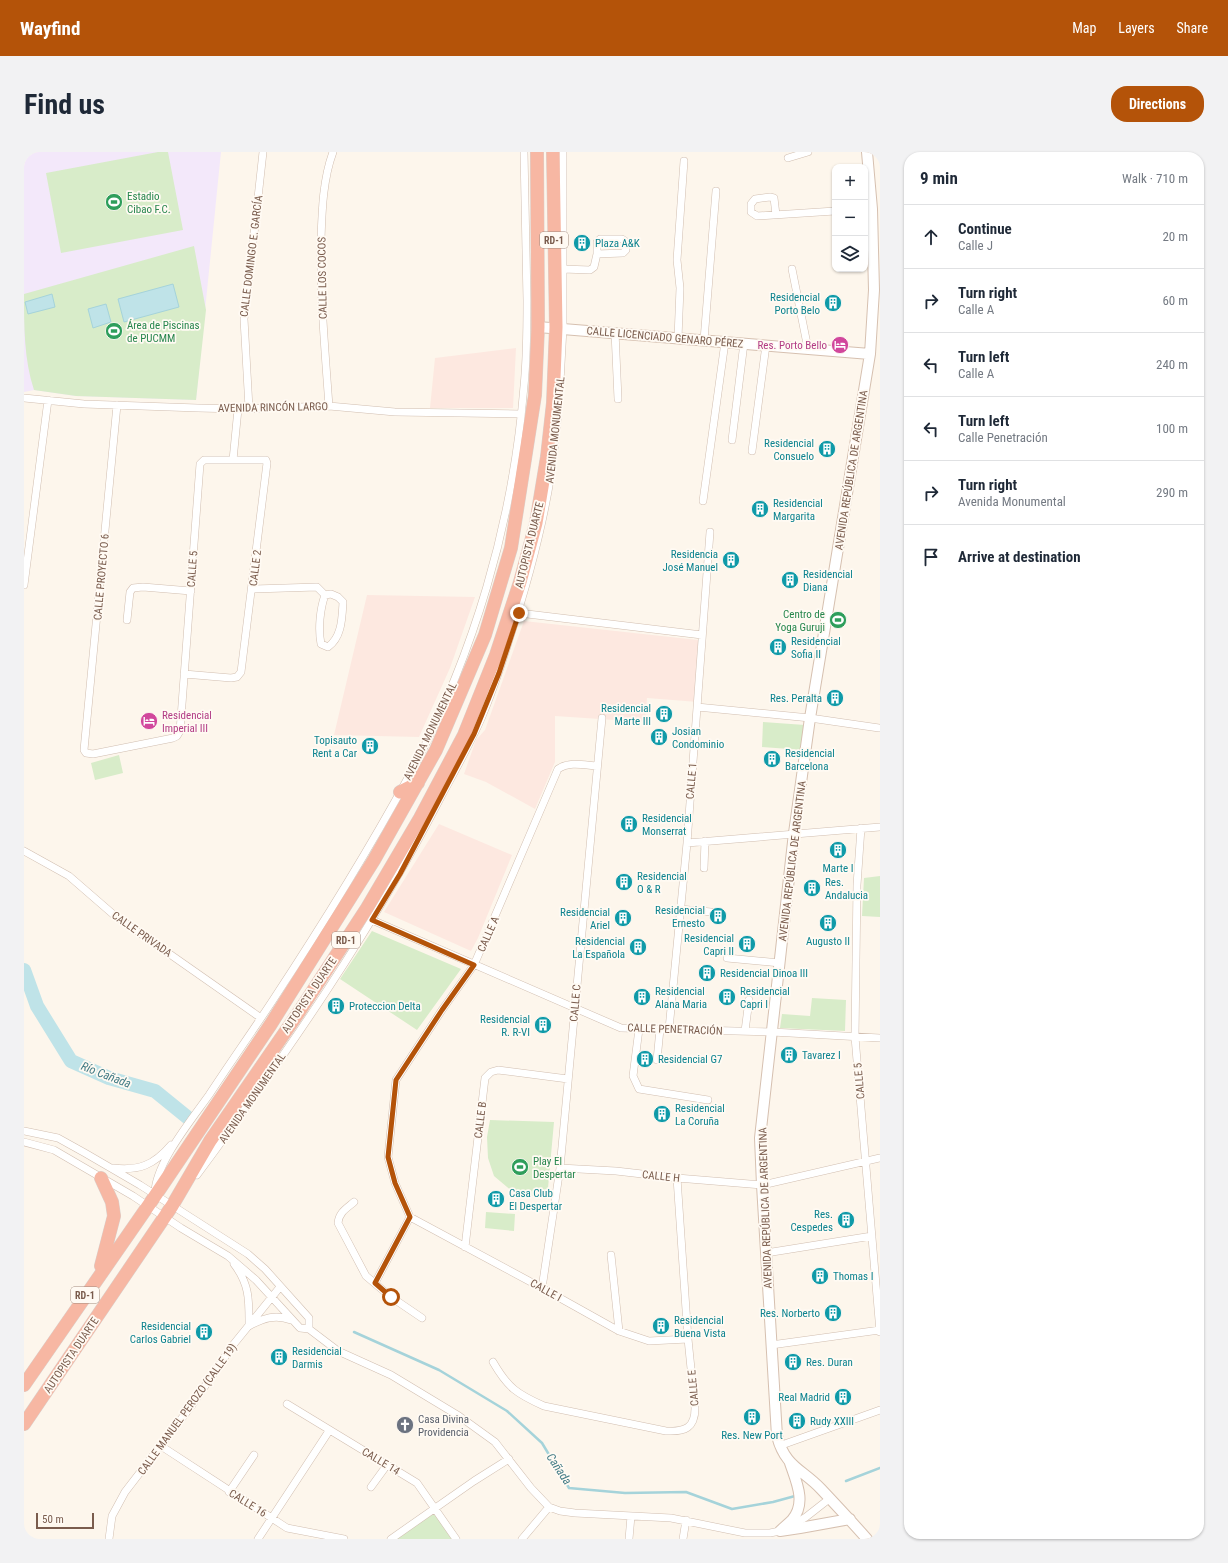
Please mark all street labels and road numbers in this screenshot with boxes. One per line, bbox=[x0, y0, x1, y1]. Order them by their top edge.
street label: CALLE DOMINGO E. GARCÍA bbox=[238, 194, 265, 318]
road number: RD-1 bbox=[540, 232, 568, 248]
street label: CALLE LOS COCOS bbox=[315, 237, 330, 319]
street label: CALLE LICENCIADO GENARO PÉREZ bbox=[586, 324, 744, 351]
street label: AVENIDA MONUMENTAL bbox=[543, 376, 568, 484]
street label: AVENIDA REPÚBLICA DE ARGENTINA bbox=[832, 389, 871, 551]
street label: AVENIDA RINCÓN LARGO bbox=[218, 400, 328, 415]
street label: AUTOPISTA DUARTE bbox=[512, 500, 547, 590]
street label: CALLE PROYECTO 6 bbox=[91, 533, 112, 621]
street label: CALLE 2 bbox=[247, 549, 264, 587]
street label: CALLE 5 bbox=[185, 550, 200, 588]
street label: AVENIDA MONUMENTAL bbox=[401, 680, 460, 782]
street label: CALLE 1 bbox=[683, 762, 700, 800]
street label: AVENIDA REPÚBLICA DE ARGENTINA bbox=[776, 779, 809, 942]
street label: CALLE PRIVADA bbox=[109, 909, 175, 960]
street label: CALLE A bbox=[475, 914, 502, 954]
road number: RD-1 bbox=[332, 932, 360, 948]
street label: AUTOPISTA DUARTE bbox=[279, 954, 340, 1036]
street label: CALLE C bbox=[567, 984, 584, 1022]
street label: CALLE PENETRACIÓN bbox=[627, 1021, 723, 1038]
street label: AVENIDA MONUMENTAL bbox=[216, 1051, 289, 1146]
street label: CALLE 5 bbox=[851, 1062, 868, 1100]
street label: CALLE B bbox=[472, 1101, 489, 1139]
street label: AVENIDA REPÚBLICA DE ARGENTINA bbox=[756, 1126, 775, 1289]
street label: CALLE H bbox=[641, 1168, 680, 1185]
street label: CALLE I bbox=[528, 1277, 564, 1304]
road number: RD-1 bbox=[71, 1287, 99, 1303]
street label: AUTOPISTA DUARTE bbox=[41, 1314, 102, 1396]
street label: CALLE MANUEL PEROZO (CALLE 19) bbox=[135, 1341, 240, 1478]
street label: CALLE E bbox=[685, 1369, 702, 1407]
street label: CALLE 14 bbox=[359, 1445, 403, 1478]
street label: CALLE 16 bbox=[227, 1487, 269, 1520]

